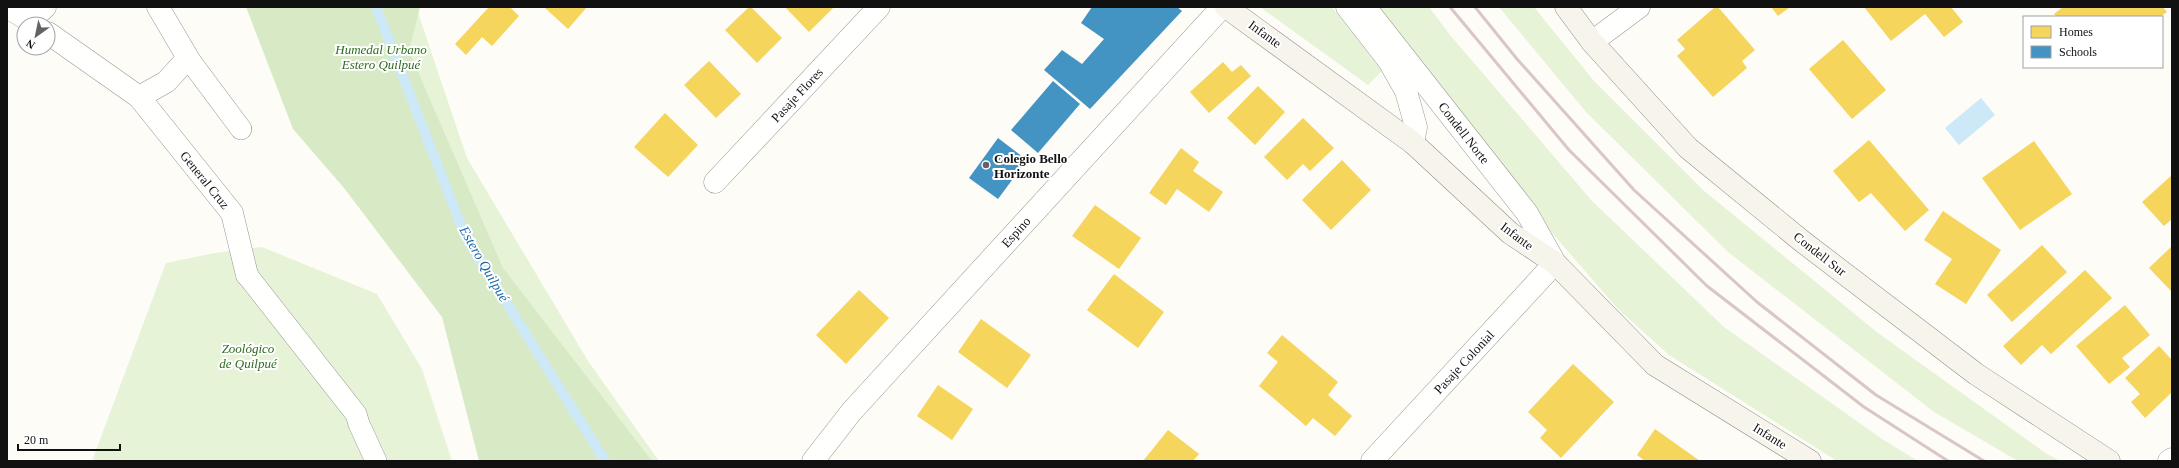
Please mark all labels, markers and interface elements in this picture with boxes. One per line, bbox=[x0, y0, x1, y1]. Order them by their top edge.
north arrow bbox=[16, 16, 56, 56]
legend bbox=[2023, 16, 2163, 68]
street label: Infante bbox=[1246, 17, 1284, 51]
text: Homes bbox=[2059, 25, 2093, 39]
text: N bbox=[24, 37, 37, 52]
park label: Humedal Urbano Estero Quilpué bbox=[334, 42, 427, 72]
text: Schools bbox=[2059, 45, 2097, 59]
street label: Pasaje Flores bbox=[768, 65, 826, 125]
street label: Condell Norte bbox=[1435, 99, 1493, 167]
street label: General Cruz bbox=[177, 148, 233, 212]
place label: Colegio Bello Horizonte bbox=[994, 151, 1067, 181]
marker: Colegio Bello Horizonte bbox=[981, 160, 991, 170]
street label: Espino bbox=[998, 214, 1034, 250]
street label: Infante bbox=[1498, 219, 1536, 253]
water label: Estero Quilpué bbox=[456, 223, 512, 305]
street label: Condell Sur bbox=[1791, 229, 1850, 280]
street label: Pasaje Colonial bbox=[1431, 327, 1497, 397]
park label: Zoológico de Quilpué bbox=[219, 341, 278, 371]
street label: Infante bbox=[1750, 420, 1790, 452]
scale bar bbox=[18, 426, 120, 452]
text: 20 m bbox=[24, 433, 49, 447]

